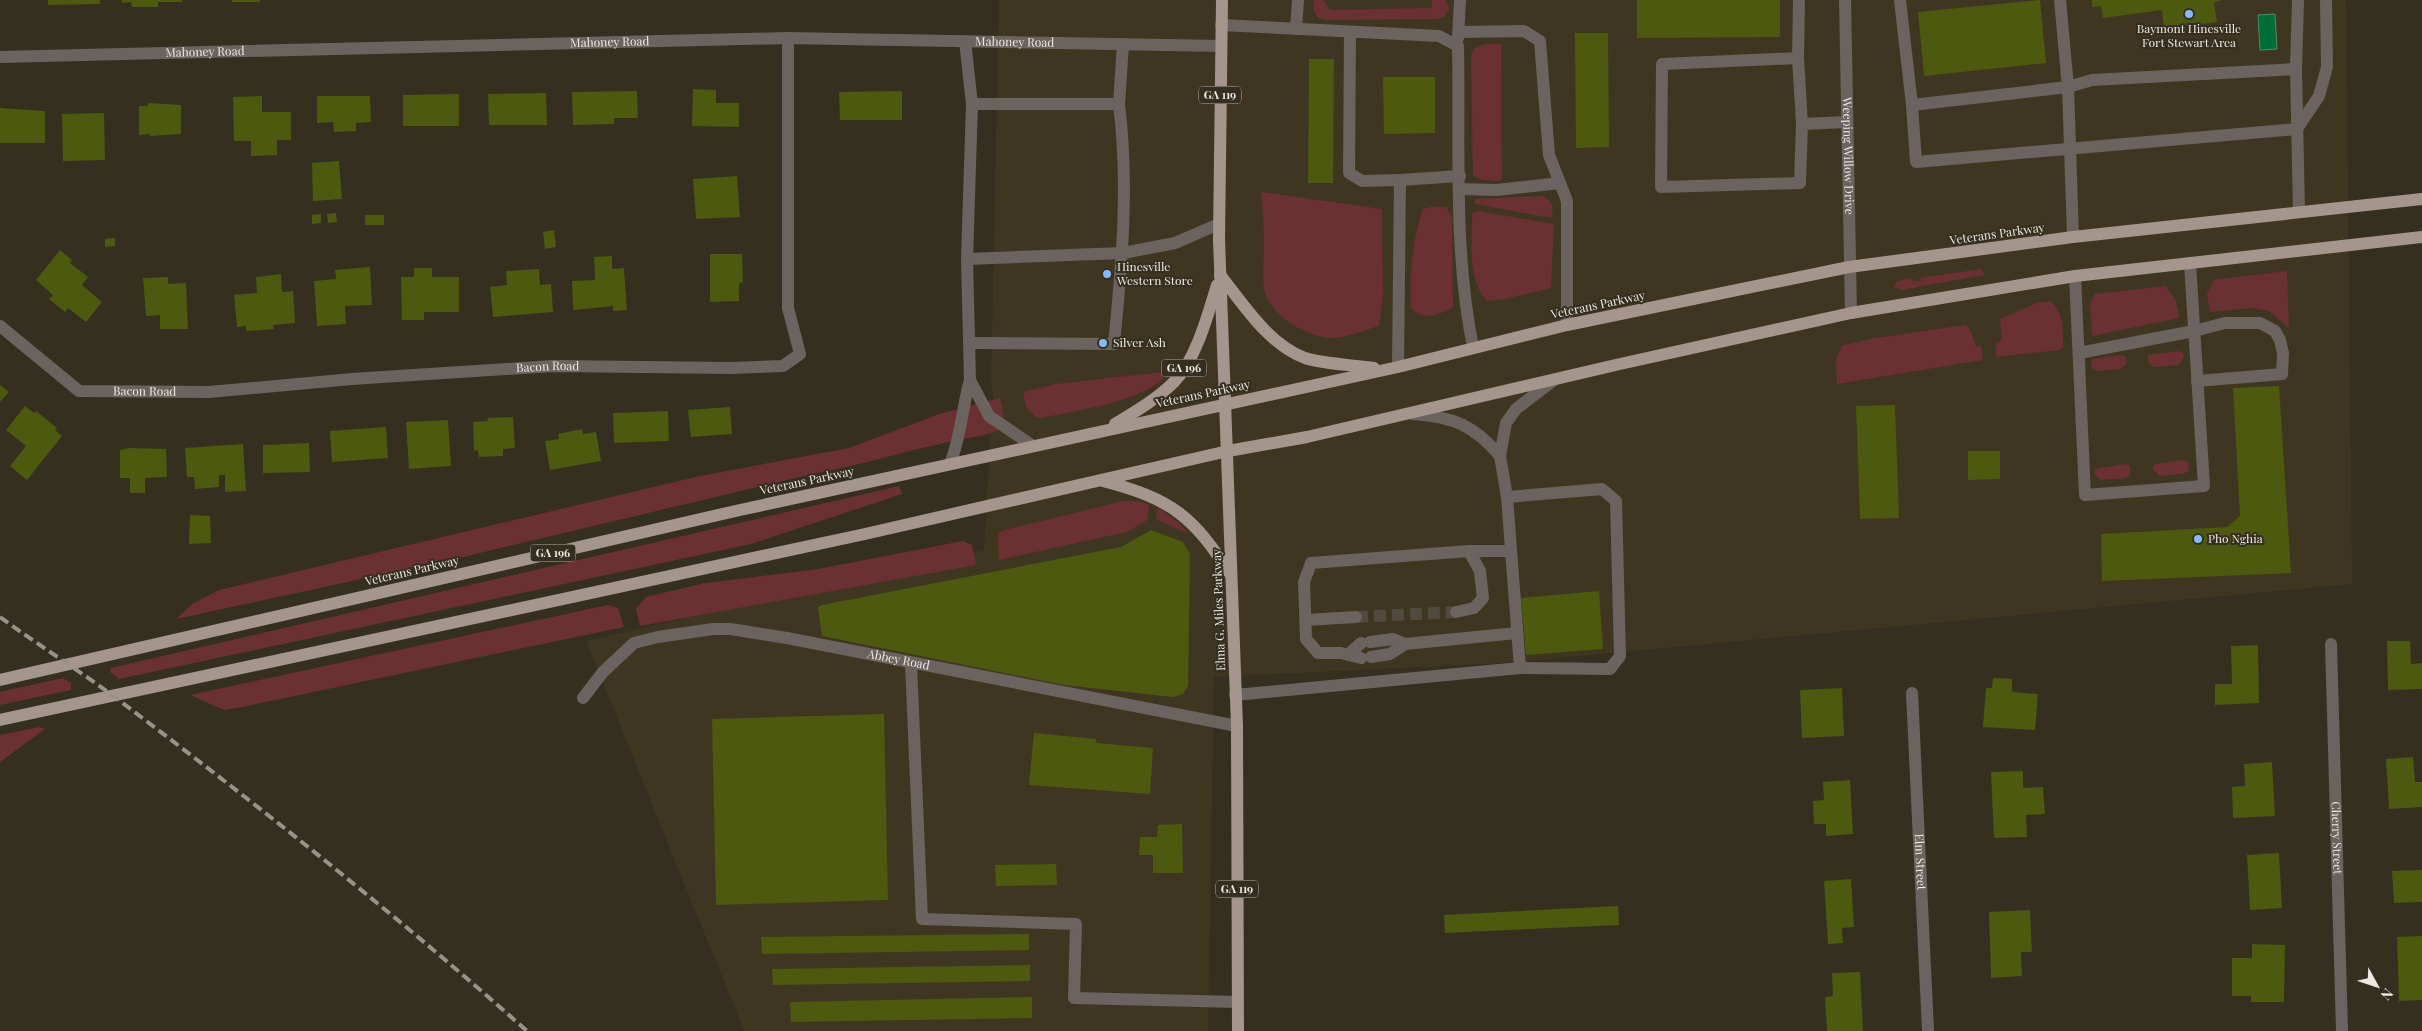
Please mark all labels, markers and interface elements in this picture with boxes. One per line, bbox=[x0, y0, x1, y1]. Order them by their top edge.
marker: Baymont Hinesville Fort Stewart Area bbox=[2183, 8, 2195, 20]
place label: Baymont Hinesville Fort Stewart Area bbox=[2137, 20, 2241, 50]
street label: Mahoney Road bbox=[570, 32, 650, 50]
street label: Mahoney Road bbox=[975, 32, 1055, 50]
street label: Mahoney Road bbox=[165, 42, 245, 60]
road number: GA 119 bbox=[1199, 86, 1241, 104]
street label: Weeping Willow Drive bbox=[1840, 96, 1858, 215]
street label: Veterans Parkway bbox=[1947, 218, 2045, 248]
place label: Hinesville Western Store bbox=[1116, 258, 1193, 288]
marker: Hinesville Western Store bbox=[1101, 268, 1113, 280]
street label: Veterans Parkway bbox=[1548, 286, 1646, 322]
place label: Silver Ash bbox=[1113, 334, 1166, 350]
marker: Silver Ash bbox=[1097, 337, 1109, 349]
street label: Bacon Road bbox=[515, 357, 579, 375]
road number: GA 196 bbox=[1162, 359, 1206, 376]
street label: Veterans Parkway bbox=[1153, 375, 1251, 411]
street label: Bacon Road bbox=[113, 382, 176, 399]
street label: Veterans Parkway bbox=[757, 462, 855, 498]
place label: Pho Nghia bbox=[2208, 530, 2263, 546]
marker: Pho Nghia bbox=[2192, 533, 2204, 545]
road number: GA 196 bbox=[530, 544, 576, 562]
street label: Elma G. Miles Parkway bbox=[1208, 549, 1228, 671]
street label: Veterans Parkway bbox=[362, 551, 460, 589]
street label: Abbey Road bbox=[865, 645, 931, 673]
street label: Cherry Street bbox=[2328, 801, 2347, 875]
street label: Elm Street bbox=[1912, 833, 1930, 891]
road number: GA 119 bbox=[1216, 881, 1258, 898]
north arrow bbox=[2352, 961, 2402, 1011]
text: N bbox=[2377, 985, 2398, 1005]

